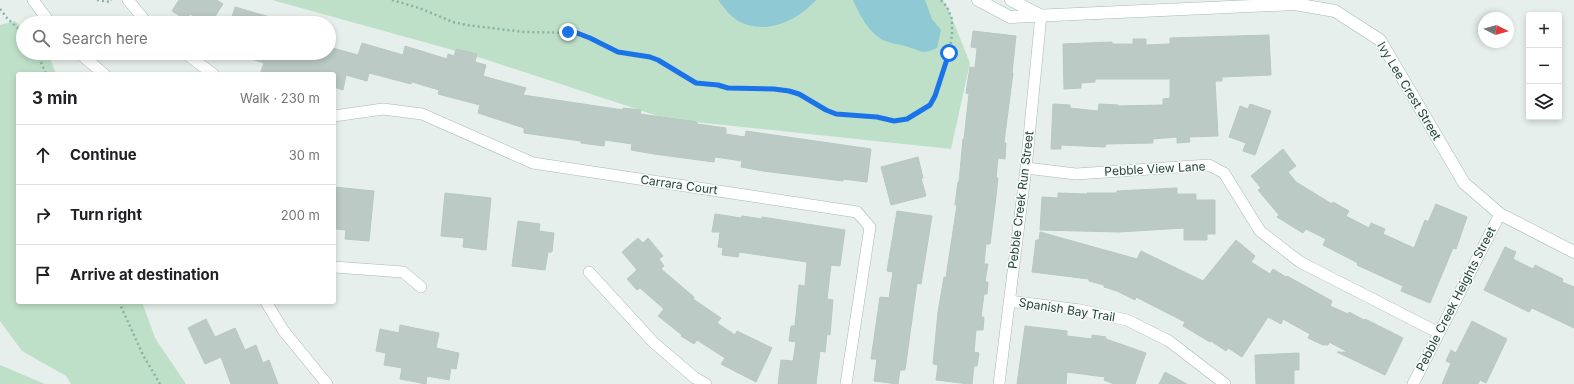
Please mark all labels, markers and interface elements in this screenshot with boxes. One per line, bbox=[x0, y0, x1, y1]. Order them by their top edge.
north arrow bbox=[1478, 12, 1514, 48]
map controls bbox=[1526, 12, 1562, 120]
button: + bbox=[1526, 12, 1562, 48]
search box bbox=[16, 16, 336, 60]
route end bbox=[559, 23, 577, 41]
icon: search bbox=[30, 27, 52, 49]
text: Search here bbox=[62, 29, 148, 48]
street label: Ivy Lee Crest Street bbox=[1374, 39, 1445, 143]
route start bbox=[940, 44, 958, 62]
button: − bbox=[1526, 48, 1562, 84]
button: layers bbox=[1526, 84, 1562, 120]
text: 3 min bbox=[32, 88, 78, 108]
text: Walk · 230 m bbox=[240, 90, 320, 106]
street label: Pebble Creek Run Street bbox=[1005, 130, 1036, 270]
icon: ahead bbox=[32, 144, 54, 166]
text: Continue bbox=[70, 145, 137, 164]
text: 30 m bbox=[289, 147, 320, 163]
street label: Pebble View Lane bbox=[1104, 158, 1206, 179]
street label: Carrara Court bbox=[640, 172, 719, 197]
icon: right bbox=[32, 204, 54, 226]
text: Turn right bbox=[70, 205, 142, 224]
text: 200 m bbox=[281, 207, 320, 223]
street label: Pebble Creek Heights Street bbox=[1412, 224, 1499, 374]
icon: arrive bbox=[32, 264, 54, 286]
text: Arrive at destination bbox=[70, 265, 219, 284]
street label: Spanish Bay Trail bbox=[1018, 294, 1116, 325]

